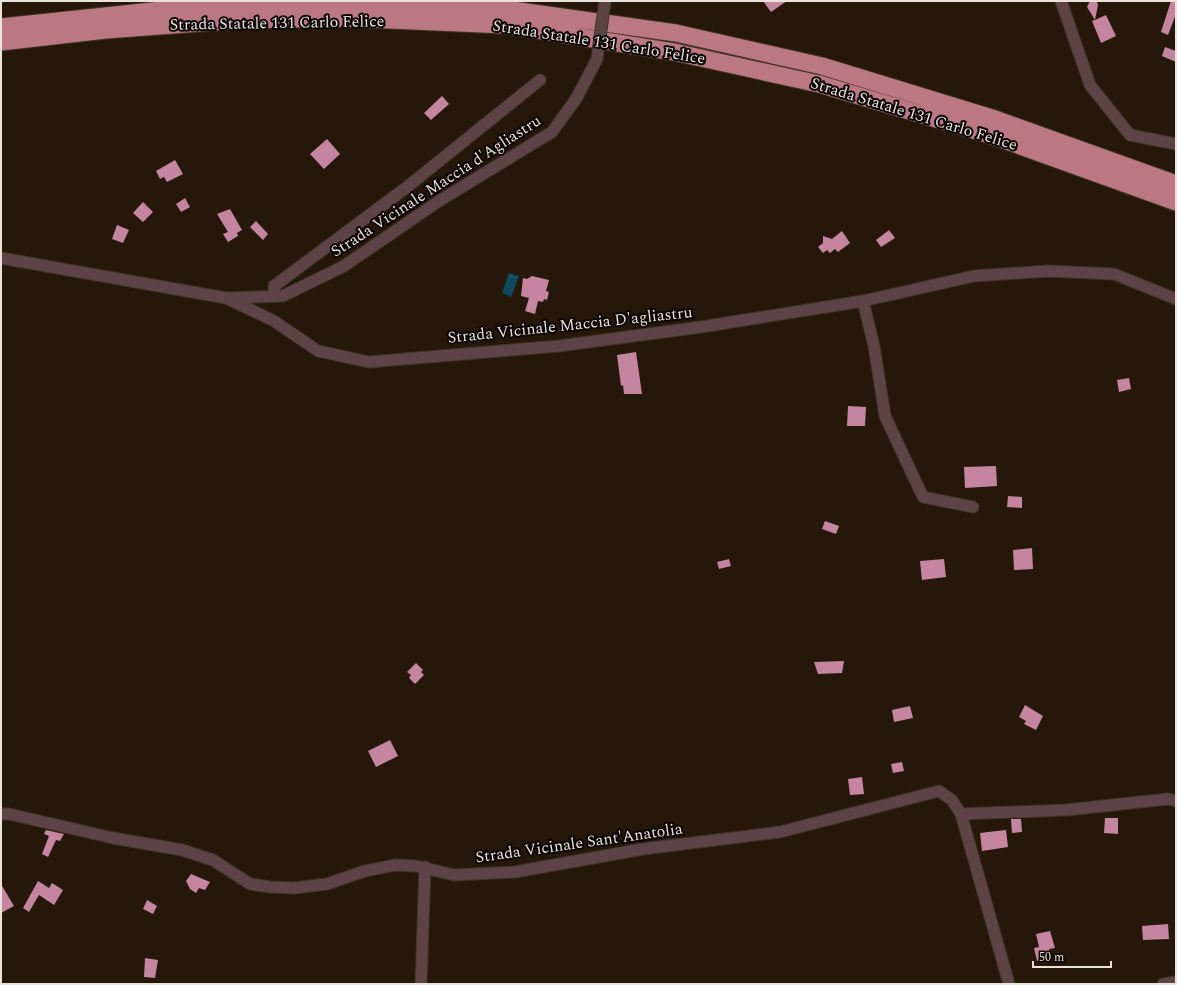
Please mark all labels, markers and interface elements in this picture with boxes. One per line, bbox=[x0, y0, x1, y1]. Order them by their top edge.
street label: Strada Statale 131 Carlo Felice bbox=[169, 9, 385, 37]
street label: Strada Statale 131 Carlo Felice bbox=[491, 13, 707, 71]
street label: Strada Statale 131 Carlo Felice bbox=[808, 71, 1020, 157]
street label: Strada Vicinale Maccia d'Agliastru bbox=[326, 109, 546, 263]
street label: Strada Vicinale Maccia D'agliastru bbox=[446, 300, 694, 350]
street label: Strada Vicinale Sant'Anatolia bbox=[474, 817, 684, 869]
scale bar bbox=[1033, 943, 1111, 969]
text: 50 m bbox=[1039, 948, 1064, 967]

